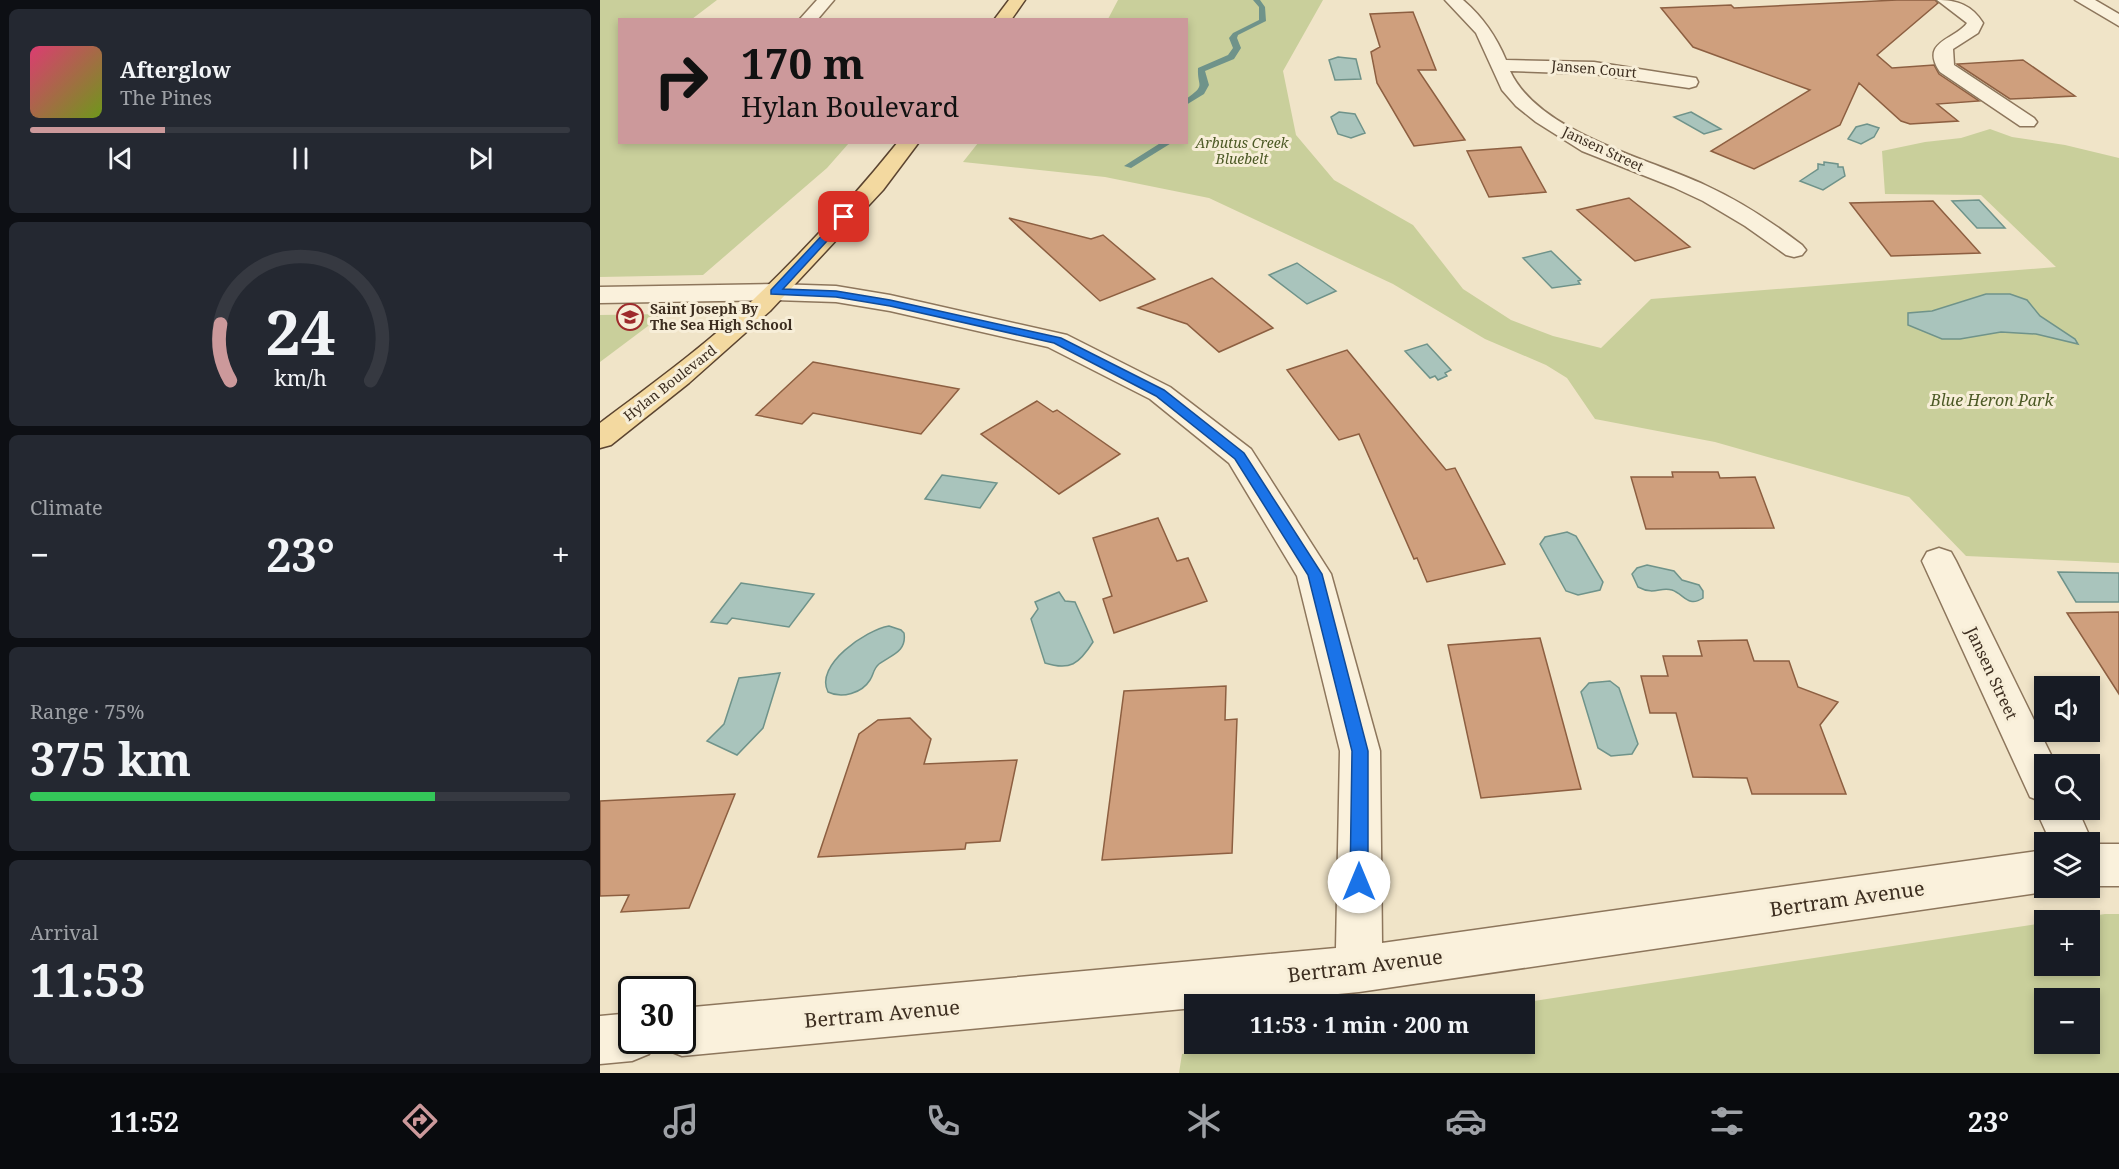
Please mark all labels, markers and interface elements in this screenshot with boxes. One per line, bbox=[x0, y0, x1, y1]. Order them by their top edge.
text: 170 m bbox=[741, 34, 865, 91]
icon: right bbox=[642, 42, 720, 120]
text: Afterglow bbox=[120, 54, 231, 84]
street label: Jansen Court bbox=[1550, 55, 1638, 82]
text: The Pines bbox=[120, 84, 212, 111]
text: Hylan Boulevard bbox=[741, 88, 959, 125]
street label: Jansen Street bbox=[1559, 121, 1647, 176]
park label: Arbutus Creek Bluebelt bbox=[1194, 133, 1290, 168]
icon: previous bbox=[104, 142, 137, 175]
icon: pause bbox=[284, 142, 317, 175]
icon: next bbox=[464, 142, 497, 175]
pin bbox=[818, 191, 869, 242]
icon: arrive bbox=[827, 200, 860, 233]
text: 24 bbox=[265, 288, 335, 373]
place label: Saint Joseph By The Sea High School bbox=[650, 299, 793, 334]
school or university icon: Saint Joseph By The Sea High School bbox=[615, 302, 645, 332]
street label: Hylan Boulevard bbox=[619, 340, 720, 425]
text: km/h bbox=[274, 363, 327, 392]
park label: Blue Heron Park bbox=[1929, 389, 2055, 411]
text: Climate bbox=[30, 494, 103, 521]
text: 23° bbox=[266, 524, 335, 585]
text: − bbox=[30, 532, 49, 577]
text: + bbox=[552, 532, 570, 577]
street label: Jansen Street bbox=[1960, 622, 2023, 723]
map controls bbox=[2034, 676, 2100, 1054]
button: sound bbox=[2034, 676, 2100, 742]
text: Range · 75% bbox=[30, 698, 144, 725]
text: 375 km bbox=[30, 728, 191, 789]
button: search bbox=[2034, 754, 2100, 820]
button: layers bbox=[2034, 832, 2100, 898]
position arrow bbox=[1327, 850, 1391, 914]
street label: Bertram Avenue bbox=[1768, 874, 1926, 923]
button: + bbox=[2034, 910, 2100, 976]
text: Arrival bbox=[30, 919, 98, 946]
street label: Bertram Avenue bbox=[1286, 943, 1444, 988]
text: 11:53 bbox=[30, 949, 145, 1010]
speed limit sign: 30 bbox=[618, 976, 696, 1054]
button: − bbox=[2034, 988, 2100, 1054]
street label: Bertram Avenue bbox=[803, 993, 961, 1034]
text: 11:53 · 1 min · 200 m bbox=[1250, 1009, 1469, 1039]
icon: directions bbox=[399, 1100, 441, 1142]
icon: music bbox=[660, 1100, 702, 1142]
icon: phone bbox=[922, 1100, 964, 1142]
icon: climate bbox=[1183, 1100, 1225, 1142]
icon: car bbox=[1445, 1100, 1487, 1142]
icon: filters bbox=[1706, 1100, 1748, 1142]
text: 11:52 bbox=[110, 1103, 179, 1140]
text: 23° bbox=[1968, 1103, 2009, 1140]

